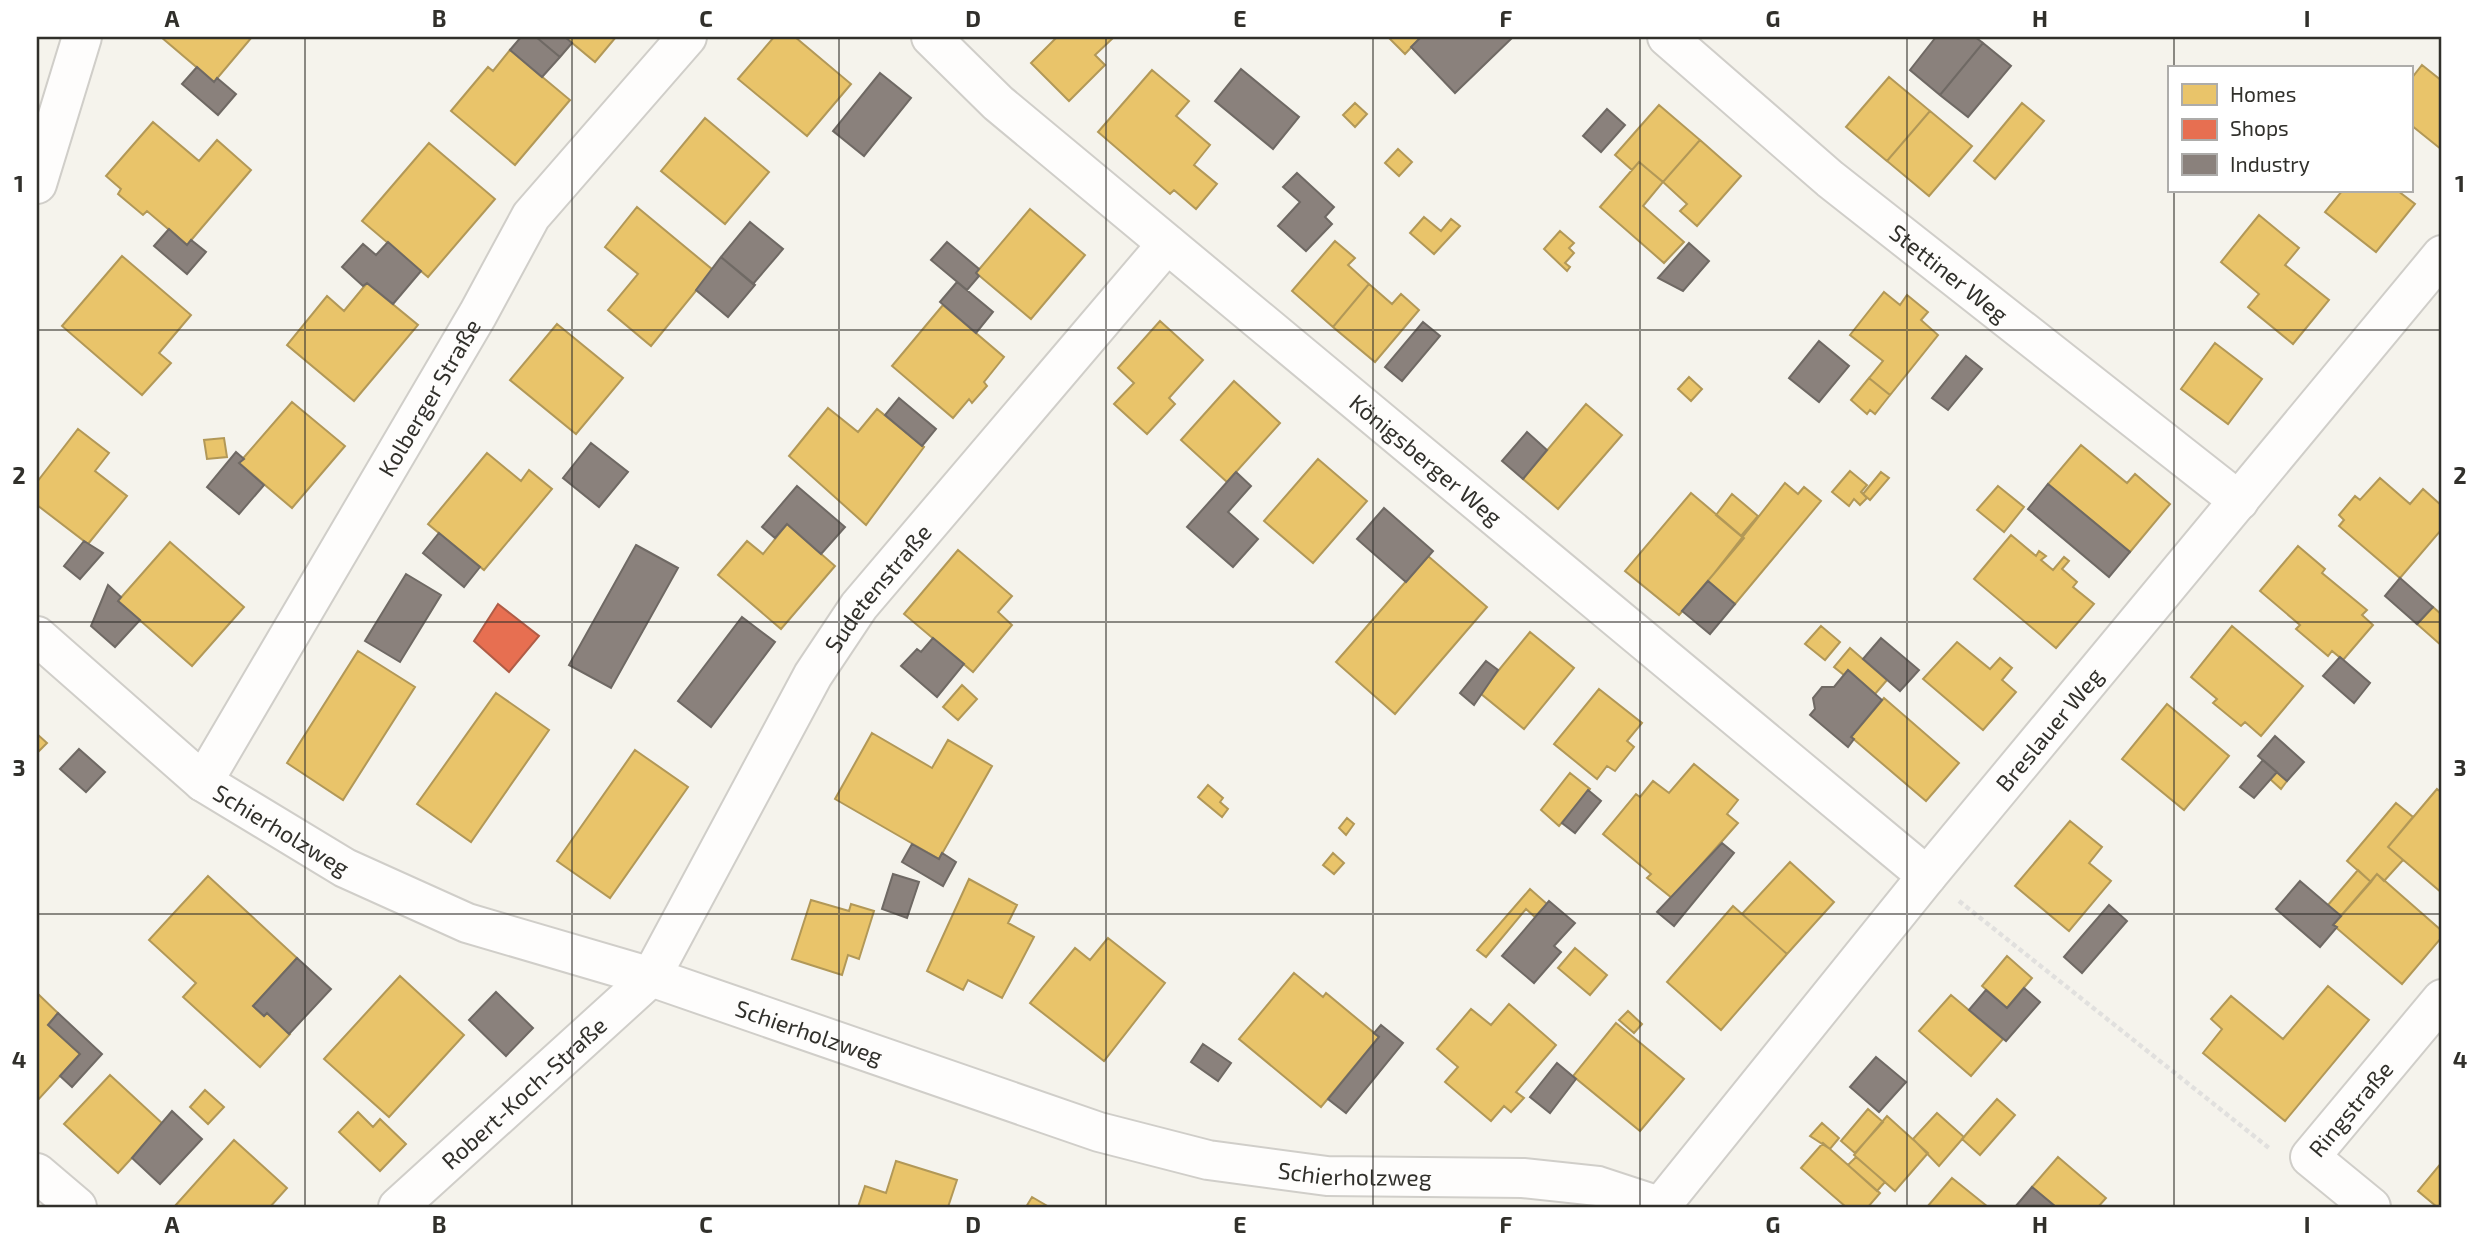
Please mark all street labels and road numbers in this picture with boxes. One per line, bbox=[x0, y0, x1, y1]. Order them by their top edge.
street label: Stettiner Weg bbox=[1884, 218, 2014, 328]
street label: Kolberger Straße bbox=[372, 314, 486, 481]
street label: Königsberger Weg bbox=[1344, 388, 1508, 531]
street label: Sudetenstraße bbox=[818, 518, 937, 658]
street label: Breslauer Weg bbox=[1989, 661, 2108, 797]
street label: Schierholzweg bbox=[209, 778, 355, 882]
street label: Schierholzweg bbox=[732, 993, 887, 1070]
street label: Robert-Koch-Straße bbox=[435, 1011, 612, 1175]
street label: Ringstraße bbox=[2302, 1055, 2399, 1162]
street label: Schierholzweg bbox=[1276, 1156, 1432, 1191]

